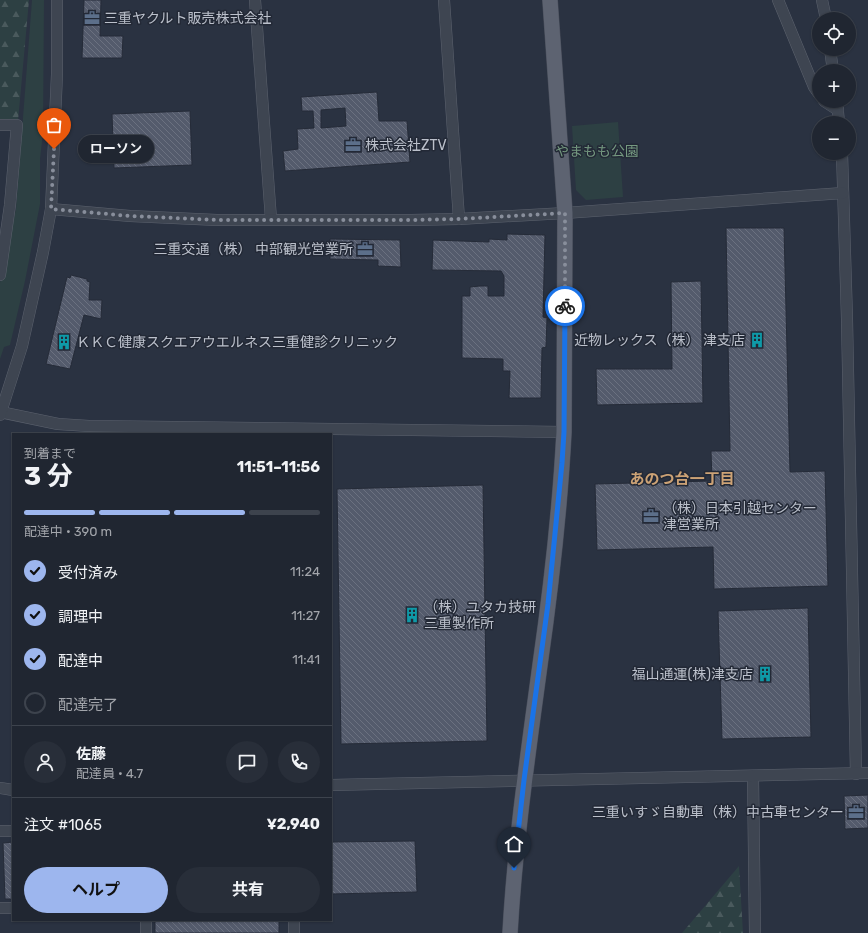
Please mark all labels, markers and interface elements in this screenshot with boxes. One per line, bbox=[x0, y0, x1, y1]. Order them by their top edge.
office icon: 三重ヤクルト販売株式会社 bbox=[83, 9, 101, 27]
place label: 三重ヤクルト販売株式会社 bbox=[104, 10, 272, 27]
map controls bbox=[812, 12, 856, 160]
button: locate bbox=[812, 12, 856, 56]
button: + bbox=[812, 64, 856, 108]
pin bbox=[37, 108, 71, 149]
icon: bag bbox=[43, 114, 65, 136]
button: − bbox=[812, 116, 856, 160]
callout: ローソン bbox=[78, 135, 154, 163]
office icon: 株式会社ZTV bbox=[344, 136, 362, 154]
place label: 株式会社ZTV bbox=[365, 137, 447, 154]
text: ローソン bbox=[90, 141, 142, 156]
park label: やまもも公園 bbox=[555, 143, 639, 160]
office icon: 三重交通（株） 中部観光営業所 bbox=[356, 240, 374, 258]
place label: 三重交通（株） 中部観光営業所 bbox=[154, 241, 353, 258]
courier bbox=[545, 286, 585, 326]
icon: bike bbox=[554, 295, 576, 317]
building icon: 近物レックス（株） 津支店 bbox=[748, 331, 766, 349]
place label: 近物レックス（株） 津支店 bbox=[574, 332, 745, 349]
building icon: ＫＫＣ健康スクエアウエルネス三重健診クリニック bbox=[55, 333, 73, 351]
place label: ＫＫＣ健康スクエアウエルネス三重健診クリニック bbox=[76, 334, 398, 351]
text: 到着まで bbox=[24, 446, 76, 461]
text: 11:51–11:56 bbox=[237, 458, 320, 476]
text: 3 分 bbox=[24, 461, 73, 492]
district label: あのつ台一丁目 bbox=[629, 470, 735, 488]
place label: （株）日本引越センター 津営業所 bbox=[663, 500, 817, 533]
office icon: （株）日本引越センター 津営業所 bbox=[642, 507, 660, 525]
text: 配達中 · 390 m bbox=[24, 524, 112, 539]
icon: check bbox=[24, 560, 46, 582]
text: 受付済み bbox=[58, 564, 118, 582]
text: 11:24 bbox=[290, 564, 320, 579]
place label: （株）ユタカ技研 三重製作所 bbox=[424, 599, 536, 632]
icon: check bbox=[24, 604, 46, 626]
building icon: （株）ユタカ技研 三重製作所 bbox=[403, 606, 421, 624]
text: 調理中 bbox=[58, 608, 103, 626]
text: 11:27 bbox=[291, 608, 320, 623]
icon: check bbox=[24, 648, 46, 670]
text: 配達中 bbox=[58, 652, 103, 670]
text: 11:41 bbox=[292, 652, 320, 667]
building icon: 福山通運(株)津支店 bbox=[756, 665, 774, 683]
place label: 福山通運(株)津支店 bbox=[632, 666, 753, 683]
text: 配達完了 bbox=[58, 696, 118, 714]
button: person bbox=[24, 741, 66, 783]
button: chat bbox=[226, 741, 268, 783]
button: phone bbox=[278, 741, 320, 783]
text: 佐藤 bbox=[76, 745, 106, 763]
text: 配達員 · 4.7 bbox=[76, 766, 143, 781]
office icon: 三重いすゞ自動車（株）中古車センター bbox=[847, 803, 865, 821]
place label: 三重いすゞ自動車（株）中古車センター bbox=[592, 804, 844, 821]
text: ¥2,940 bbox=[266, 815, 320, 833]
text: 注文 #1065 bbox=[24, 816, 102, 834]
pin bbox=[497, 827, 531, 868]
icon: home bbox=[503, 833, 525, 855]
button: ヘルプ bbox=[24, 867, 168, 913]
button: 共有 bbox=[176, 867, 320, 913]

